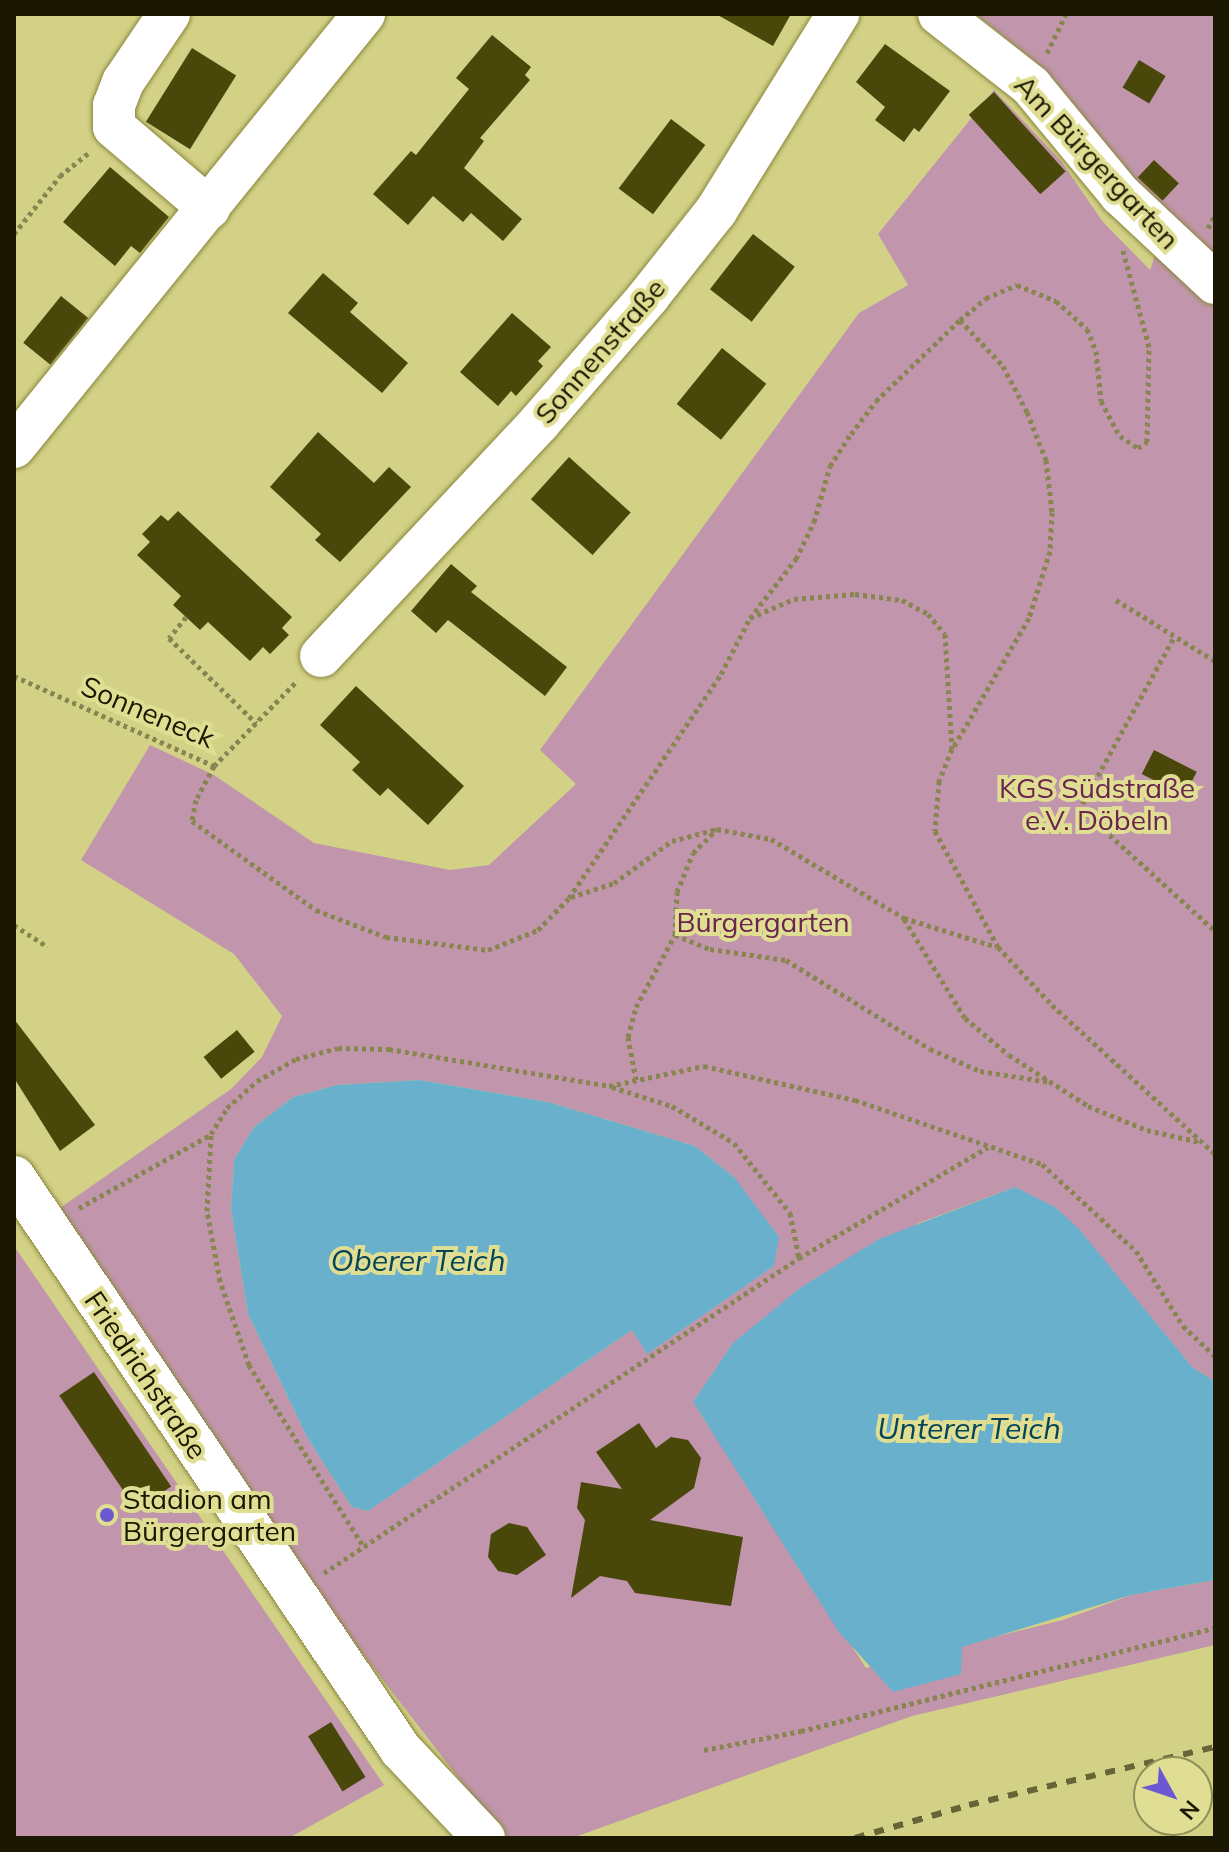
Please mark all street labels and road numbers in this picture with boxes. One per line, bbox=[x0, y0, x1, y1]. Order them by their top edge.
street label: Am Bürgergarten bbox=[1008, 68, 1186, 256]
street label: Sonnenstraße bbox=[528, 272, 672, 430]
street label: Sonneneck bbox=[76, 669, 220, 755]
street label: Friedrichstraße bbox=[78, 1285, 214, 1465]

